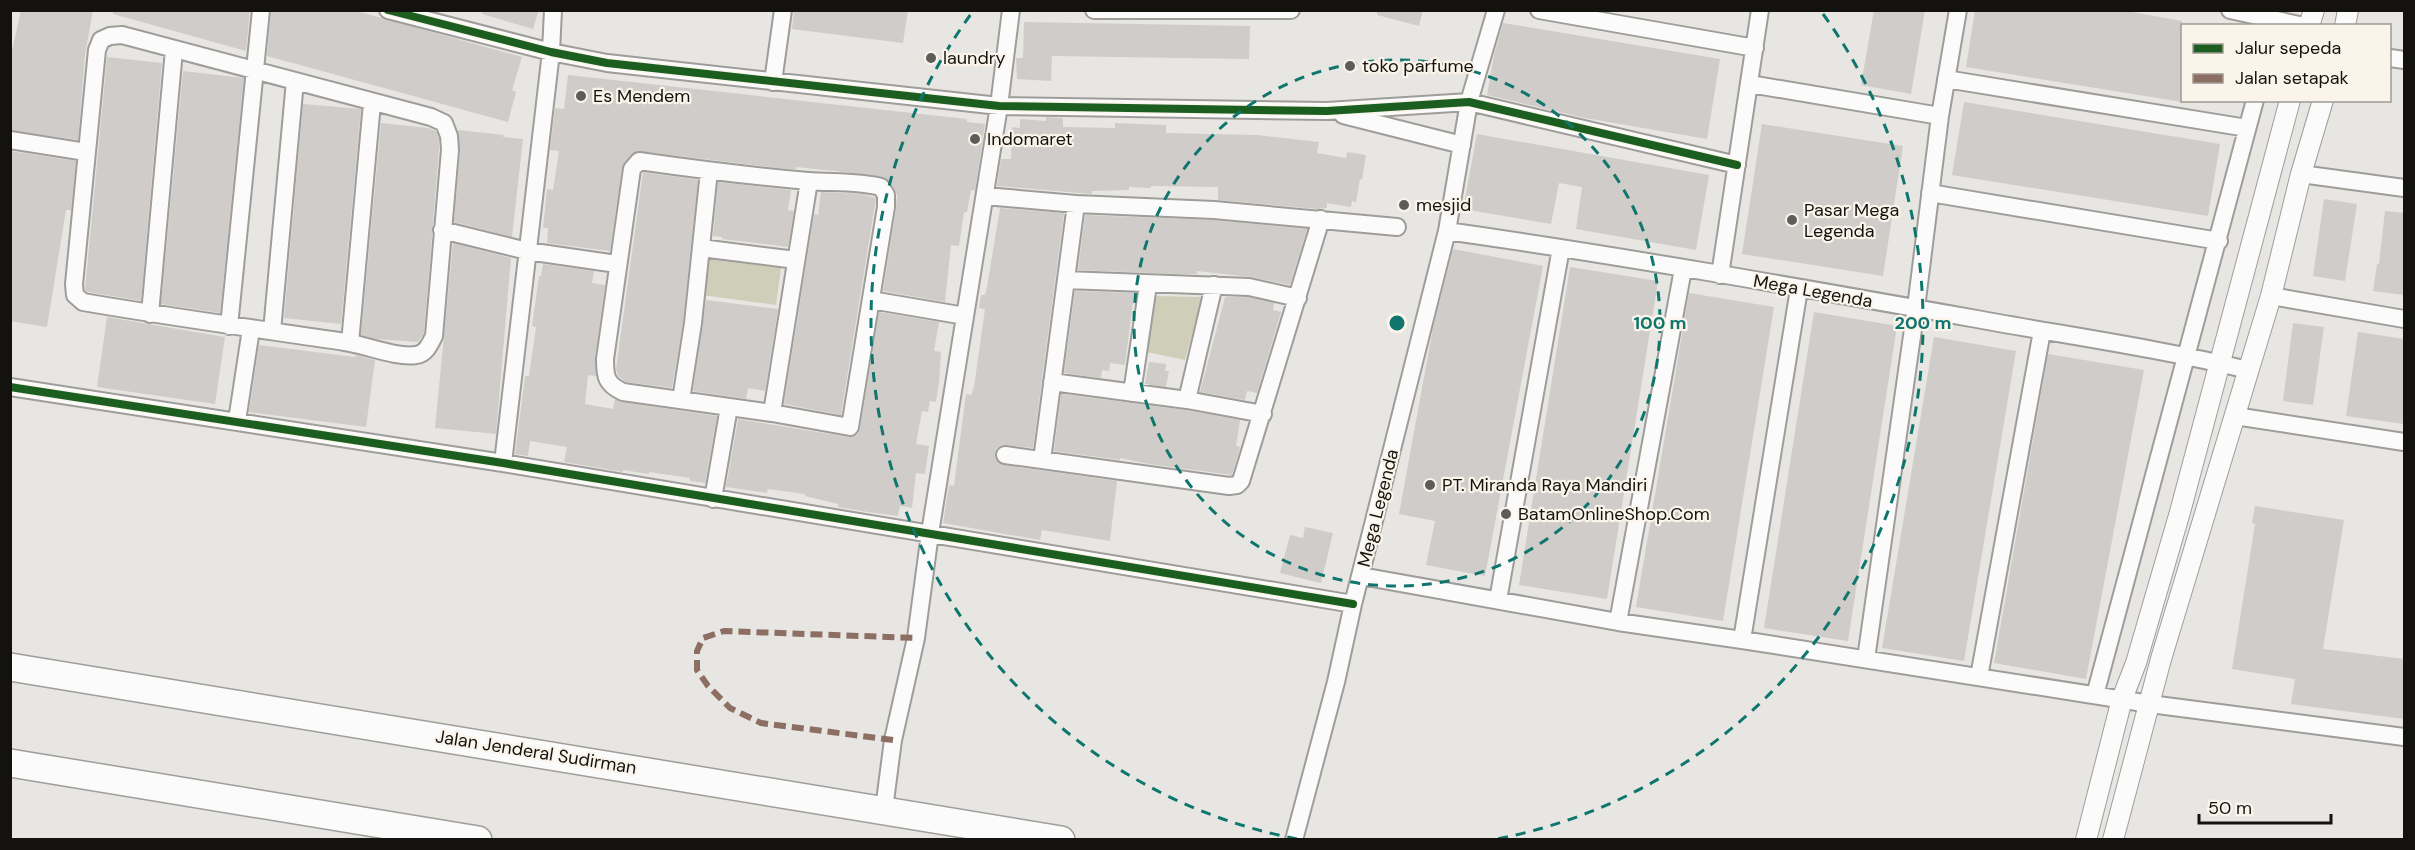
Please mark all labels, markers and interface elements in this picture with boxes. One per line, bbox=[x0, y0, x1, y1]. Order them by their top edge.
legend bbox=[2181, 24, 2391, 102]
text: Jalur sepeda bbox=[2235, 36, 2341, 60]
place label: laundry bbox=[943, 46, 1005, 70]
marker: laundry bbox=[924, 51, 938, 65]
place label: toko parfume bbox=[1362, 54, 1474, 78]
marker: toko parfume bbox=[1343, 59, 1357, 73]
text: Jalan setapak bbox=[2235, 66, 2349, 90]
place label: Es Mendem bbox=[593, 84, 690, 108]
marker: Es Mendem bbox=[574, 89, 588, 103]
place label: Indomaret bbox=[987, 127, 1073, 151]
marker: Indomaret bbox=[968, 132, 982, 146]
place label: mesjid bbox=[1416, 193, 1471, 217]
marker: mesjid bbox=[1397, 198, 1411, 212]
place label: Pasar Mega Legenda bbox=[1804, 198, 1899, 243]
marker: Pasar Mega Legenda bbox=[1785, 213, 1799, 227]
street label: Mega Legenda bbox=[1752, 269, 1874, 313]
text: 100 m bbox=[1633, 311, 1687, 335]
text: 200 m bbox=[1895, 311, 1951, 335]
centre of rings bbox=[1387, 313, 1407, 333]
street label: Mega Legenda bbox=[1352, 447, 1404, 569]
place label: PT. Miranda Raya Mandiri bbox=[1442, 473, 1647, 497]
marker: PT. Miranda Raya Mandiri bbox=[1423, 478, 1437, 492]
place label: BatamOnlineShop.Com bbox=[1518, 502, 1710, 526]
marker: BatamOnlineShop.Com bbox=[1499, 507, 1513, 521]
street label: Jalan Jenderal Sudirman bbox=[434, 724, 638, 780]
scale bar bbox=[2199, 787, 2331, 825]
text: 50 m bbox=[2208, 796, 2252, 820]

